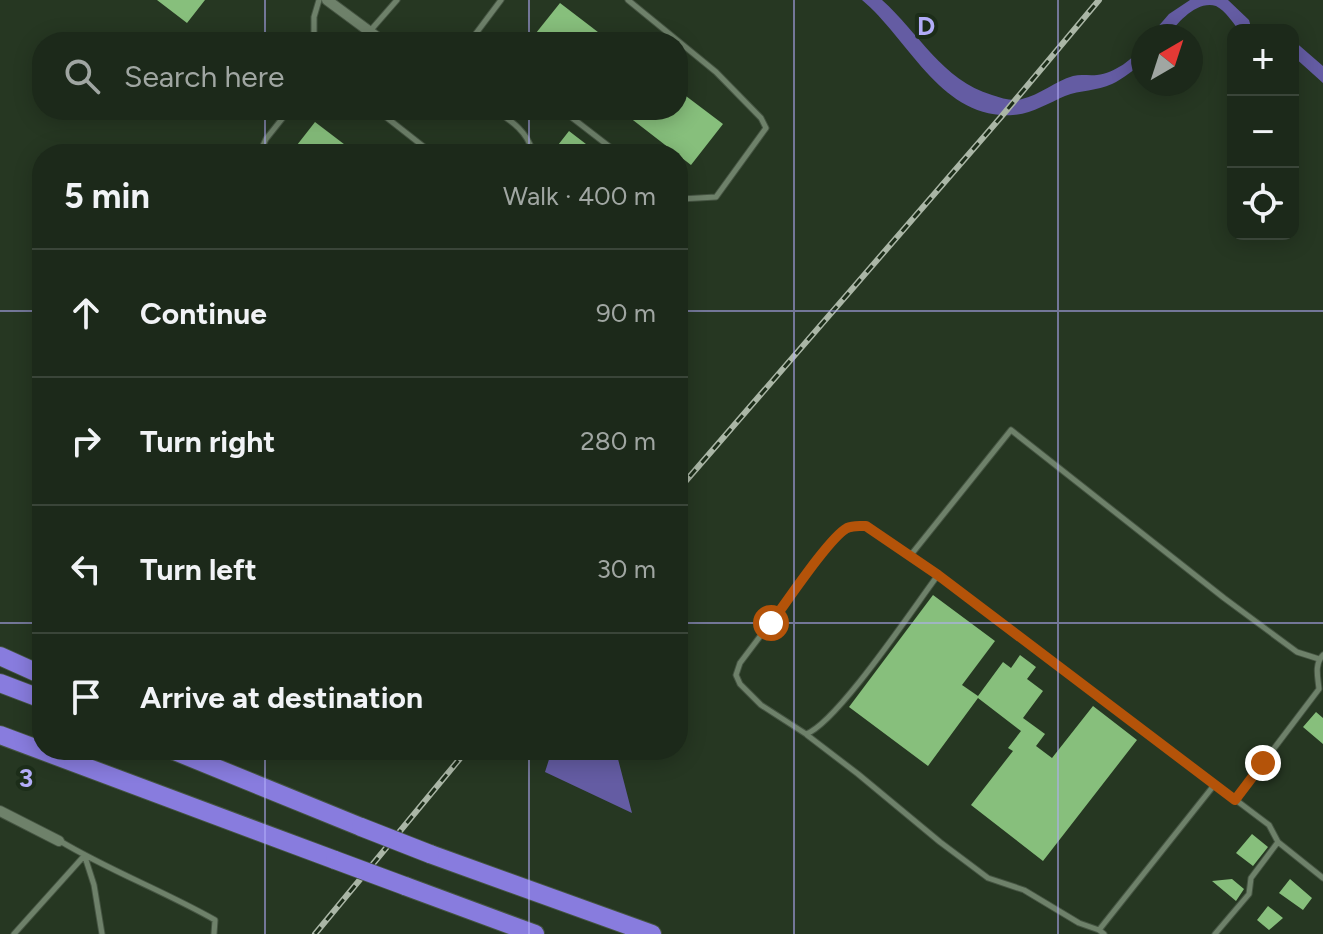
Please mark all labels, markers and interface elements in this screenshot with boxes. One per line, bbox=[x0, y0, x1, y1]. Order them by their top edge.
text: D bbox=[917, 10, 935, 42]
north arrow bbox=[1131, 24, 1203, 96]
map controls bbox=[1227, 24, 1299, 240]
button: + bbox=[1227, 24, 1299, 96]
search box bbox=[32, 32, 688, 120]
icon: search bbox=[60, 54, 104, 98]
text: Search here bbox=[124, 58, 284, 95]
button: − bbox=[1227, 96, 1299, 168]
button: locate bbox=[1227, 168, 1299, 240]
text: 5 min bbox=[64, 176, 150, 217]
text: Walk · 400 m bbox=[503, 180, 656, 212]
icon: ahead bbox=[64, 291, 108, 335]
text: Continue bbox=[140, 295, 267, 332]
text: 90 m bbox=[596, 297, 656, 329]
icon: right bbox=[64, 419, 108, 463]
text: Turn right bbox=[140, 423, 275, 460]
text: 280 m bbox=[580, 425, 656, 457]
icon: left bbox=[64, 547, 108, 591]
text: Turn left bbox=[140, 551, 257, 588]
text: 30 m bbox=[597, 553, 656, 585]
route start bbox=[753, 605, 789, 641]
icon: arrive bbox=[64, 675, 108, 719]
text: Arrive at destination bbox=[140, 679, 423, 716]
route end bbox=[1245, 745, 1281, 781]
text: 3 bbox=[19, 762, 33, 794]

